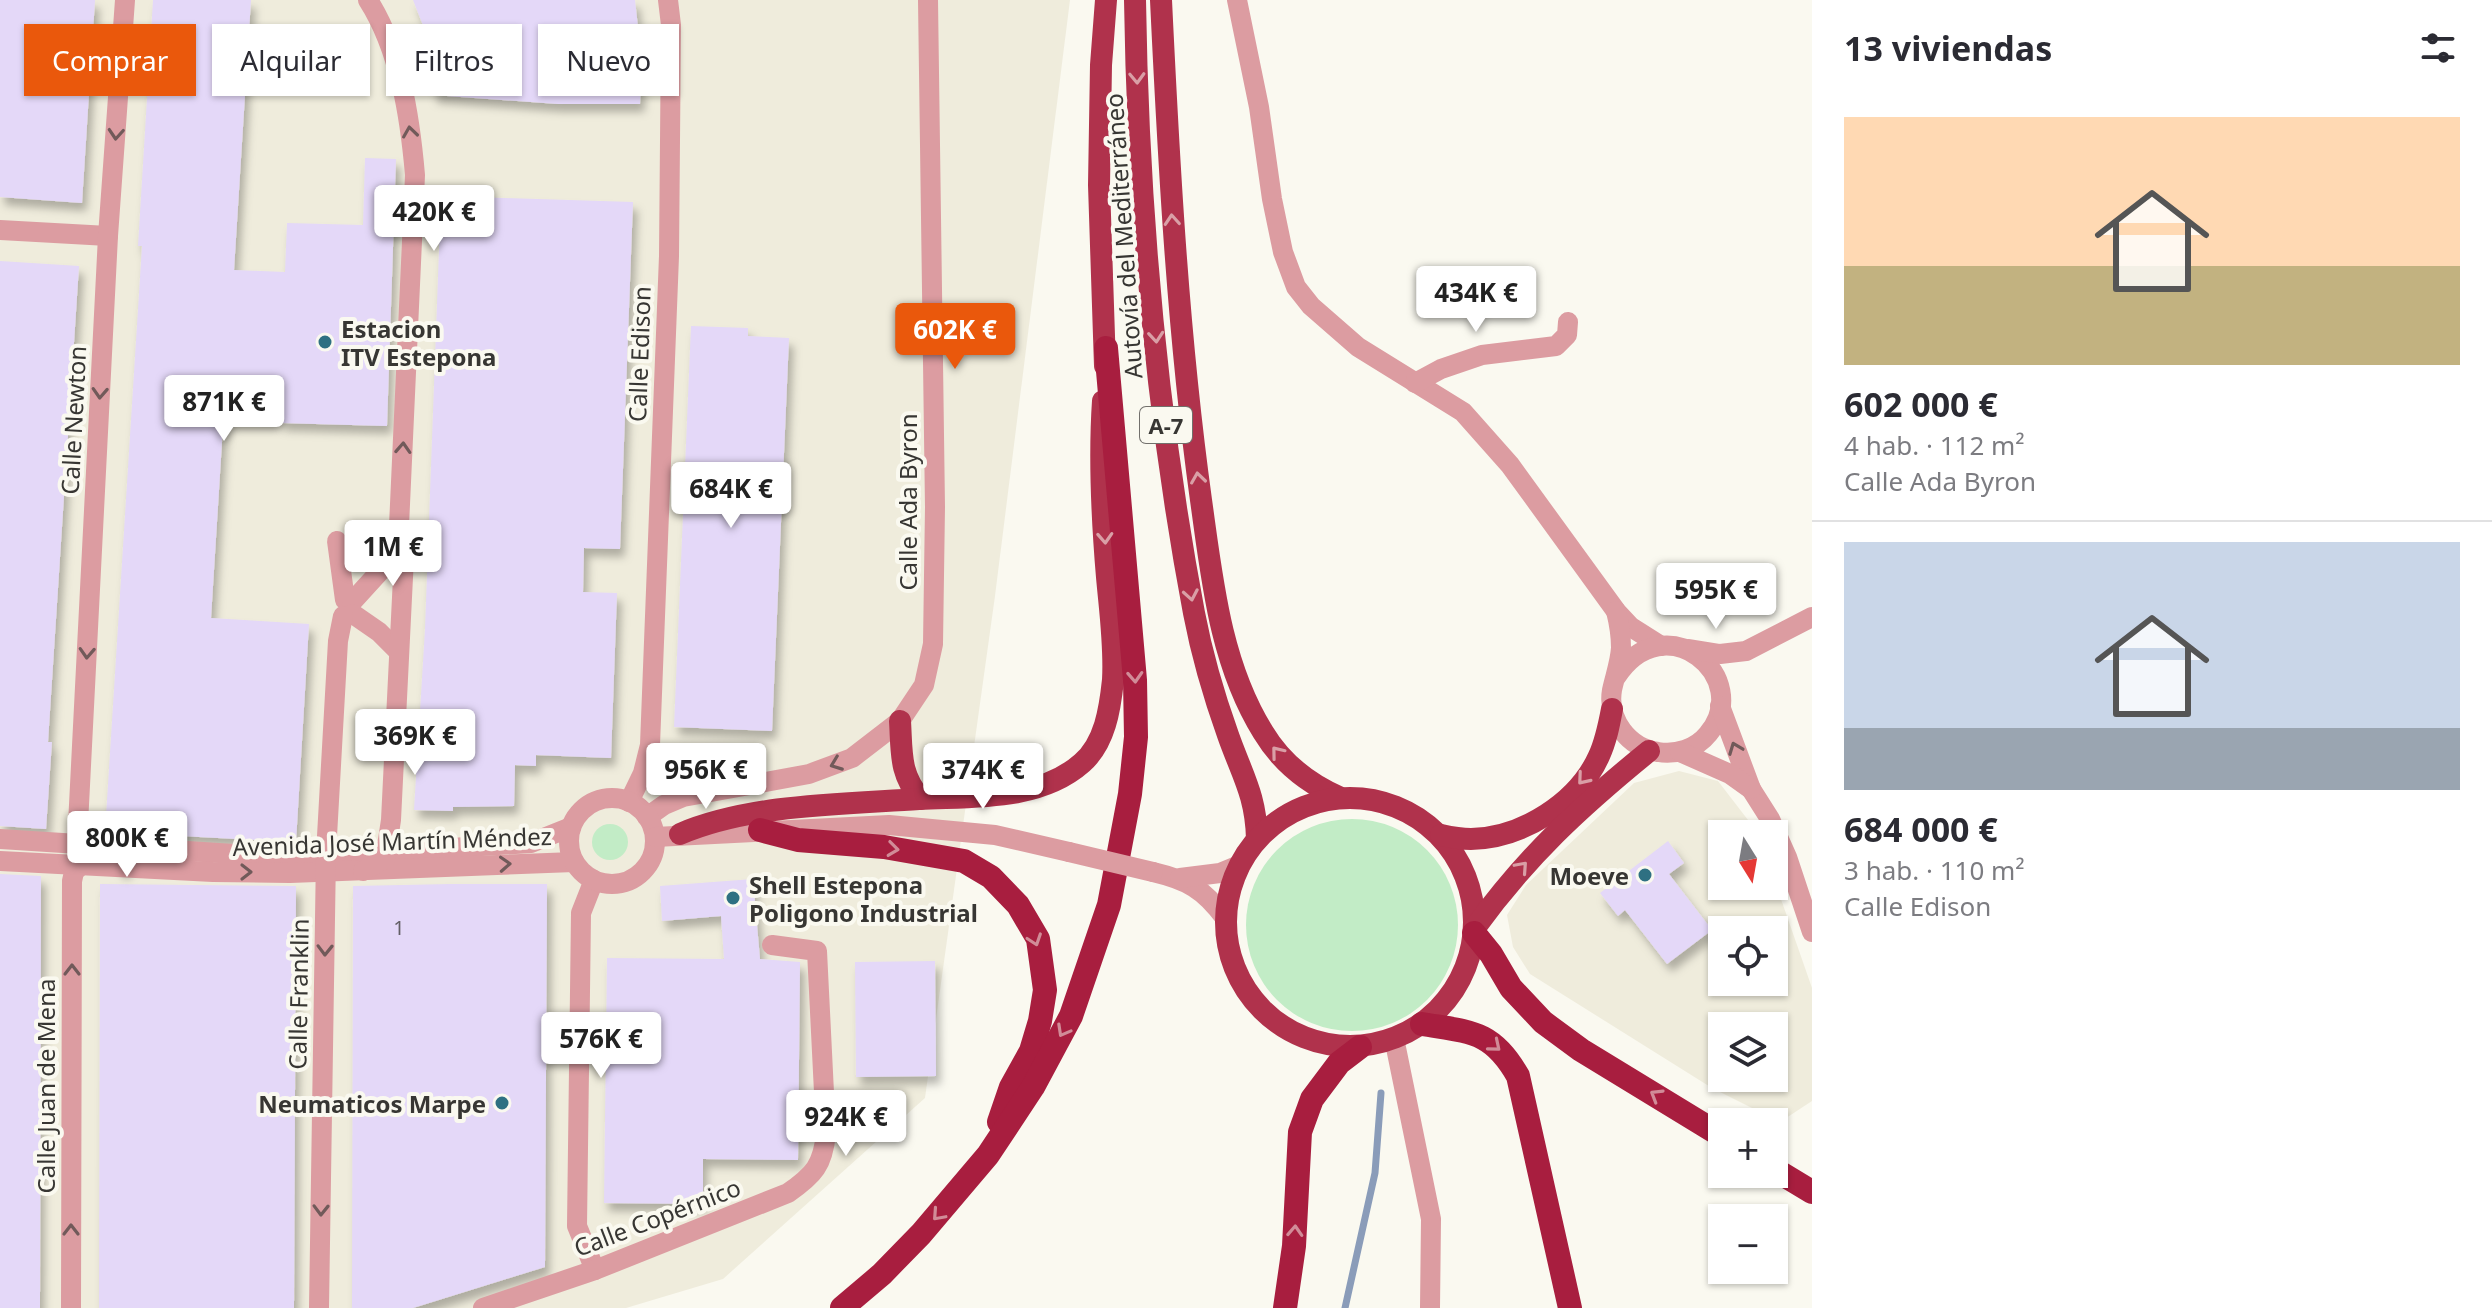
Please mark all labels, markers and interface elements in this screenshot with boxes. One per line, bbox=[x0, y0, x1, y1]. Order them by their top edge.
chip: Comprar bbox=[24, 24, 196, 96]
chip: Alquilar bbox=[212, 24, 370, 96]
chip: Filtros bbox=[386, 24, 522, 96]
chip: Nuevo bbox=[538, 24, 679, 96]
text: 13 viviendas bbox=[1844, 25, 2052, 71]
icon: filters bbox=[2416, 26, 2460, 70]
one-way arrow bbox=[1129, 72, 1146, 85]
street label: Autovía del Mediterráneo bbox=[1097, 92, 1149, 380]
one-way arrow bbox=[402, 126, 419, 139]
one-way arrow bbox=[108, 128, 125, 141]
icon: home bbox=[2080, 169, 2224, 313]
pin: 420K € bbox=[369, 185, 499, 253]
text: 420K € bbox=[392, 193, 476, 229]
one-way arrow bbox=[1164, 213, 1181, 226]
pin: 434K € bbox=[1411, 266, 1541, 334]
text: 434K € bbox=[1434, 274, 1518, 310]
street label: Calle Edison bbox=[620, 285, 658, 423]
pin: 602K € bbox=[890, 303, 1020, 371]
text: 602K € bbox=[913, 311, 997, 347]
place label: Estacion ITV Estepona bbox=[341, 312, 496, 373]
one-way arrow bbox=[1147, 331, 1164, 344]
marker: Estacion ITV Estepona bbox=[316, 333, 334, 351]
street label: Calle Newton bbox=[53, 345, 93, 495]
pin: 871K € bbox=[159, 375, 289, 443]
text: 602 000 € bbox=[1844, 381, 1998, 427]
text: 871K € bbox=[182, 383, 266, 419]
one-way arrow bbox=[92, 387, 109, 400]
road number: A-7 bbox=[1140, 407, 1192, 443]
street label: Calle Ada Byron bbox=[891, 413, 924, 591]
text: 4 hab. · 112 m² bbox=[1844, 427, 2025, 463]
one-way arrow bbox=[394, 441, 411, 454]
pin: 684K € bbox=[666, 462, 796, 530]
text: Calle Ada Byron bbox=[1844, 463, 2036, 499]
text: 684K € bbox=[689, 470, 773, 506]
one-way arrow bbox=[1190, 471, 1207, 485]
pin: 1M € bbox=[346, 520, 440, 588]
text: 1M € bbox=[362, 528, 424, 564]
one-way arrow bbox=[1096, 532, 1113, 545]
pin: 595K € bbox=[1651, 563, 1781, 631]
text: 595K € bbox=[1674, 571, 1758, 607]
one-way arrow bbox=[1182, 588, 1199, 602]
icon: home bbox=[2080, 594, 2224, 738]
one-way arrow bbox=[78, 647, 95, 660]
one-way arrow bbox=[1126, 671, 1143, 684]
pin: 369K € bbox=[350, 709, 480, 777]
text: 369K € bbox=[373, 717, 457, 753]
one-way arrow bbox=[1728, 742, 1744, 756]
pin: 956K € bbox=[641, 743, 771, 811]
pin: 374K € bbox=[918, 743, 1048, 811]
one-way arrow bbox=[1273, 746, 1287, 761]
text: 956K € bbox=[664, 751, 748, 787]
text: 374K € bbox=[941, 751, 1025, 787]
one-way arrow bbox=[830, 754, 844, 771]
one-way arrow bbox=[1578, 770, 1593, 785]
text: 684 000 € bbox=[1844, 806, 1998, 852]
pin: 800K € bbox=[62, 811, 192, 879]
text: 800K € bbox=[85, 819, 169, 855]
street label: Avenida José Martín Méndez bbox=[232, 819, 552, 863]
north arrow bbox=[1708, 820, 1788, 900]
map controls bbox=[1708, 820, 1788, 1284]
one-way arrow bbox=[887, 840, 900, 857]
text: 3 hab. · 110 m² bbox=[1844, 852, 2025, 888]
one-way arrow bbox=[500, 855, 512, 872]
place label: Moeve bbox=[1549, 859, 1629, 892]
one-way arrow bbox=[1513, 862, 1527, 876]
one-way arrow bbox=[240, 863, 253, 881]
marker: Moeve bbox=[1636, 866, 1654, 884]
place label: Shell Estepona Poligono Industrial bbox=[749, 868, 978, 929]
text: Calle Edison bbox=[1844, 888, 1991, 924]
marker: Shell Estepona Poligono Industrial bbox=[724, 889, 742, 907]
house number: 1 bbox=[393, 914, 405, 941]
button: locate bbox=[1708, 916, 1788, 996]
street label: Calle Franklin bbox=[280, 918, 316, 1070]
one-way arrow bbox=[1026, 932, 1042, 946]
one-way arrow bbox=[316, 944, 334, 957]
one-way arrow bbox=[63, 963, 81, 976]
street label: Calle Juan de Mena bbox=[29, 979, 62, 1193]
pin: 576K € bbox=[536, 1012, 666, 1080]
button: layers bbox=[1708, 1012, 1788, 1092]
text: 576K € bbox=[559, 1020, 643, 1056]
one-way arrow bbox=[1058, 1022, 1073, 1037]
one-way arrow bbox=[1485, 1036, 1500, 1051]
place label: Neumaticos Marpe bbox=[258, 1087, 486, 1120]
pin: 924K € bbox=[781, 1090, 911, 1158]
one-way arrow bbox=[1650, 1090, 1665, 1105]
marker: Neumaticos Marpe bbox=[493, 1094, 511, 1112]
text: 924K € bbox=[804, 1098, 888, 1134]
button: + bbox=[1708, 1108, 1788, 1188]
street label: Calle Copérnico bbox=[569, 1170, 745, 1264]
one-way arrow bbox=[312, 1204, 329, 1217]
button: − bbox=[1708, 1204, 1788, 1284]
one-way arrow bbox=[934, 1205, 948, 1220]
one-way arrow bbox=[62, 1223, 80, 1236]
one-way arrow bbox=[1286, 1224, 1303, 1237]

